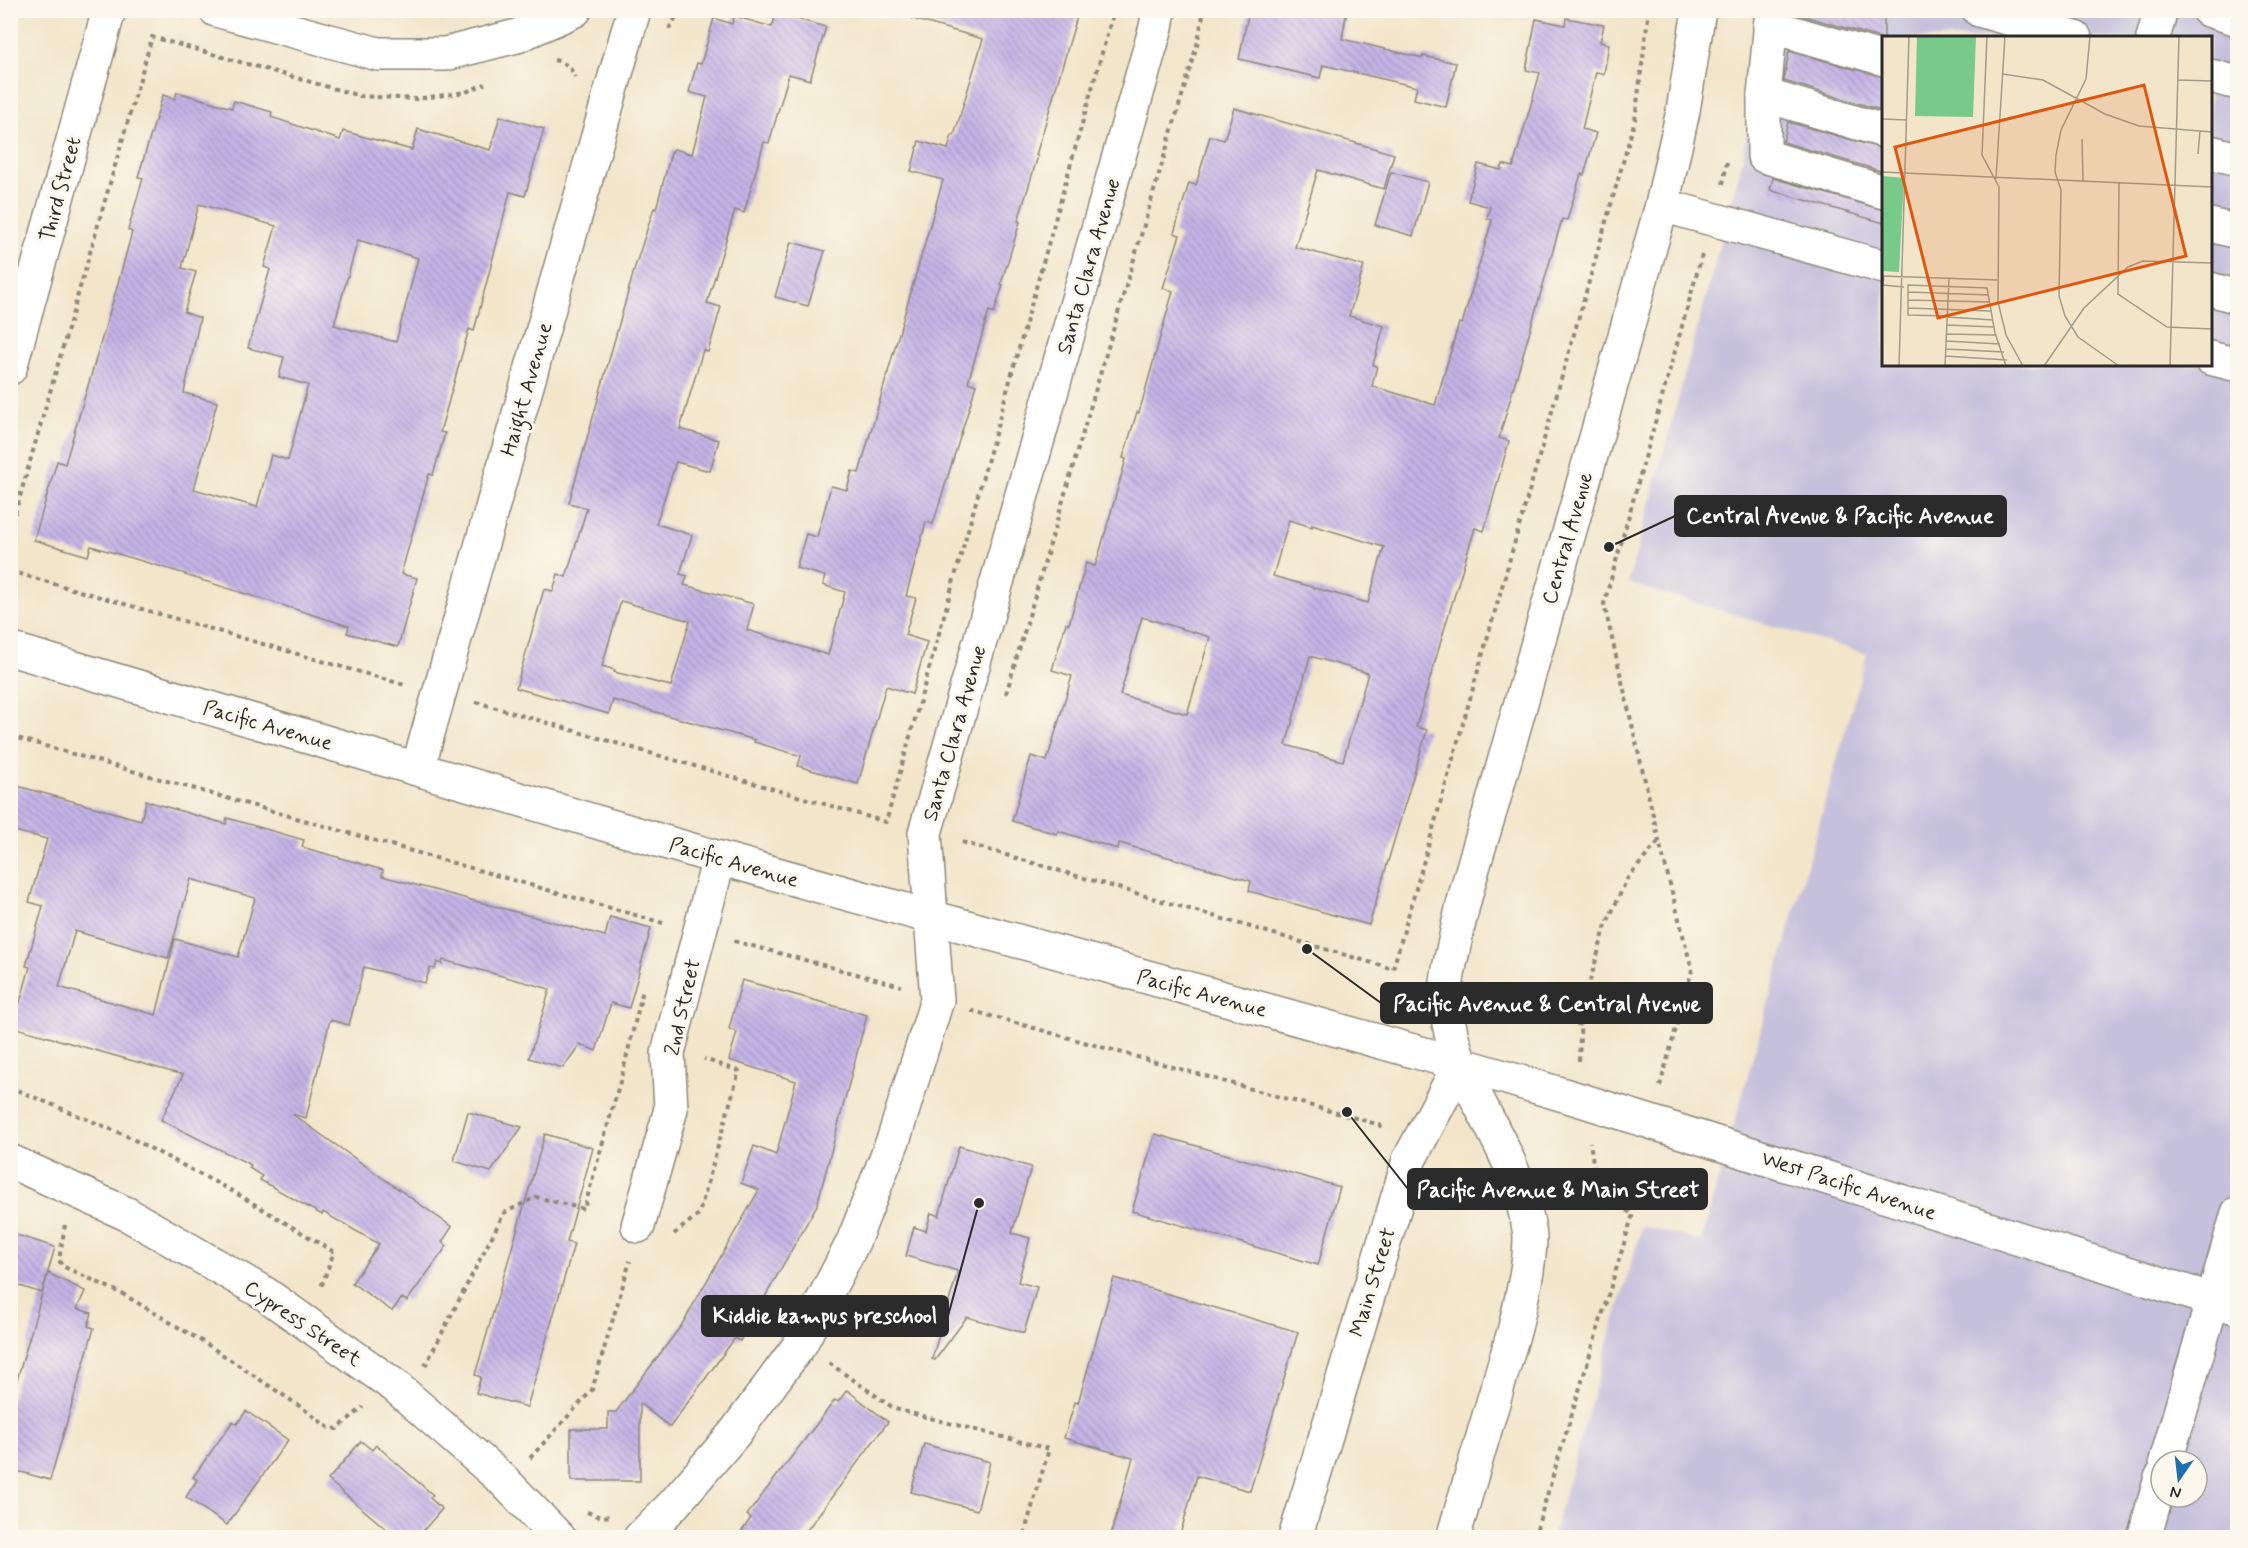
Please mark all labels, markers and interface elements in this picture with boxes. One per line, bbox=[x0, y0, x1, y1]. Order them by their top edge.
inset map bbox=[1882, 36, 2212, 366]
street label: Third Street bbox=[34, 134, 88, 245]
street label: Santa Clara Avenue bbox=[1050, 175, 1127, 357]
street label: Haight Avenue bbox=[495, 319, 561, 460]
street label: Central Avenue bbox=[1536, 469, 1600, 608]
callout: Central Avenue & Pacific Avenue bbox=[1675, 496, 2006, 536]
text: Central Avenue & Pacific Avenue bbox=[1686, 503, 1994, 531]
street label: Santa Clara Avenue bbox=[916, 642, 993, 824]
street label: Pacific Avenue bbox=[200, 694, 336, 758]
street label: Pacific Avenue bbox=[666, 831, 802, 895]
street label: 2nd Street bbox=[658, 956, 708, 1058]
street label: Pacific Avenue bbox=[1134, 963, 1270, 1025]
callout: Pacific Avenue & Central Avenue bbox=[1381, 983, 1712, 1023]
text: Pacific Avenue & Central Avenue bbox=[1393, 991, 1701, 1019]
street label: West Pacific Avenue bbox=[1758, 1144, 1940, 1227]
callout: Pacific Avenue & Main Street bbox=[1408, 1169, 1707, 1209]
text: Pacific Avenue & Main Street bbox=[1417, 1177, 1700, 1205]
street label: Main Street bbox=[1343, 1224, 1403, 1340]
street label: Cypress Street bbox=[238, 1274, 367, 1374]
callout: Kiddie kampus preschool bbox=[702, 1296, 948, 1336]
text: Kiddie kampus preschool bbox=[713, 1303, 937, 1331]
north arrow bbox=[2149, 1449, 2209, 1509]
text: N bbox=[2168, 1481, 2183, 1504]

